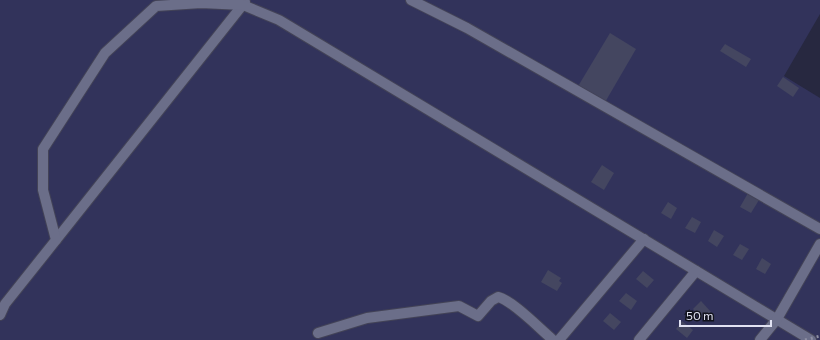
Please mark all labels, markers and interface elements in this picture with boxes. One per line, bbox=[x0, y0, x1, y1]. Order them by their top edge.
scale bar bbox=[680, 302, 771, 328]
text: 50 m bbox=[686, 308, 714, 322]

